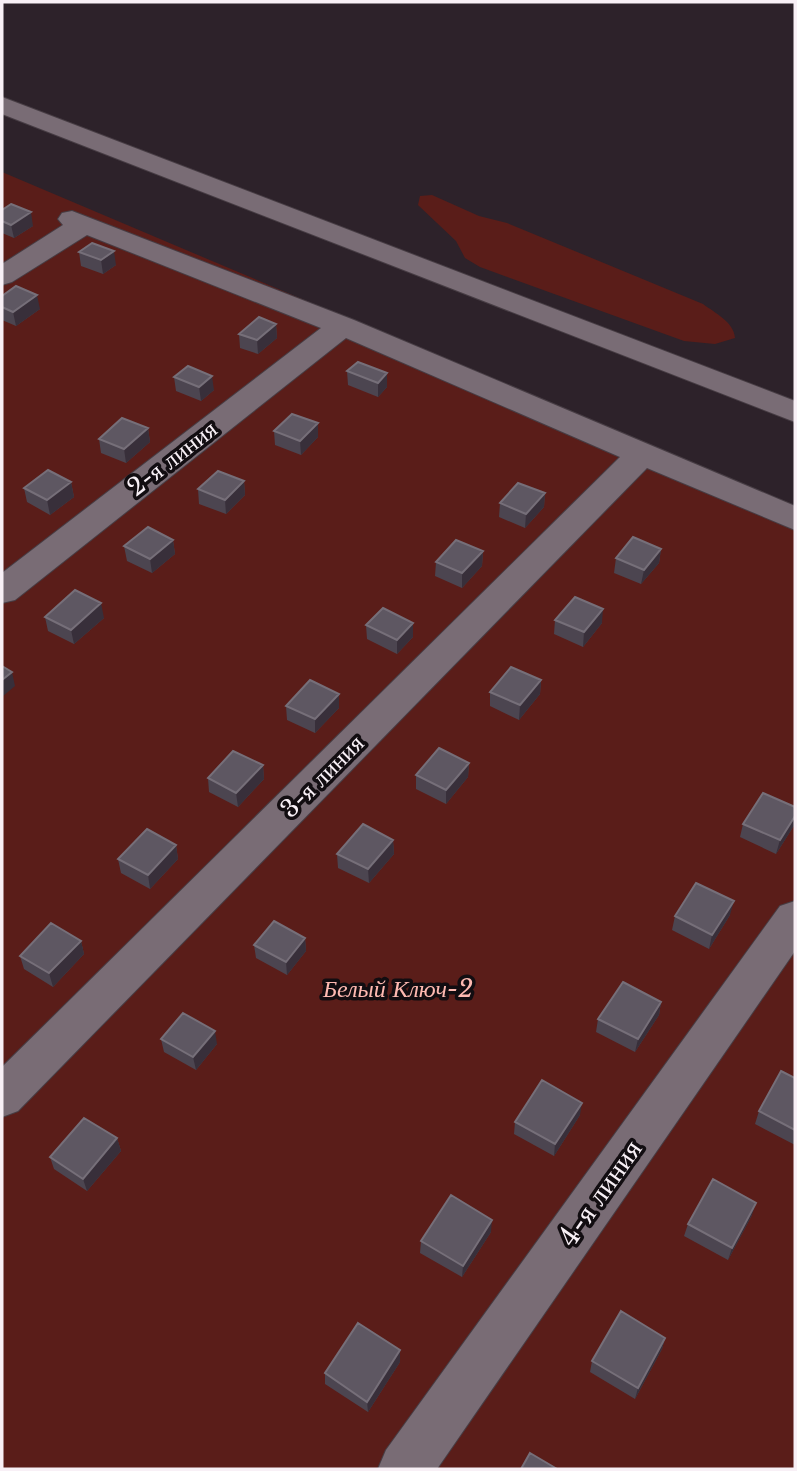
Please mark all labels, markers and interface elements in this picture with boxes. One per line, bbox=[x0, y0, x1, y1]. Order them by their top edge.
street label: 2-я линия bbox=[122, 414, 222, 502]
street label: 3-я линия bbox=[274, 728, 370, 824]
park label: Белый Ключ-2 bbox=[322, 974, 473, 1003]
street label: 4-я линия bbox=[551, 1133, 649, 1253]

